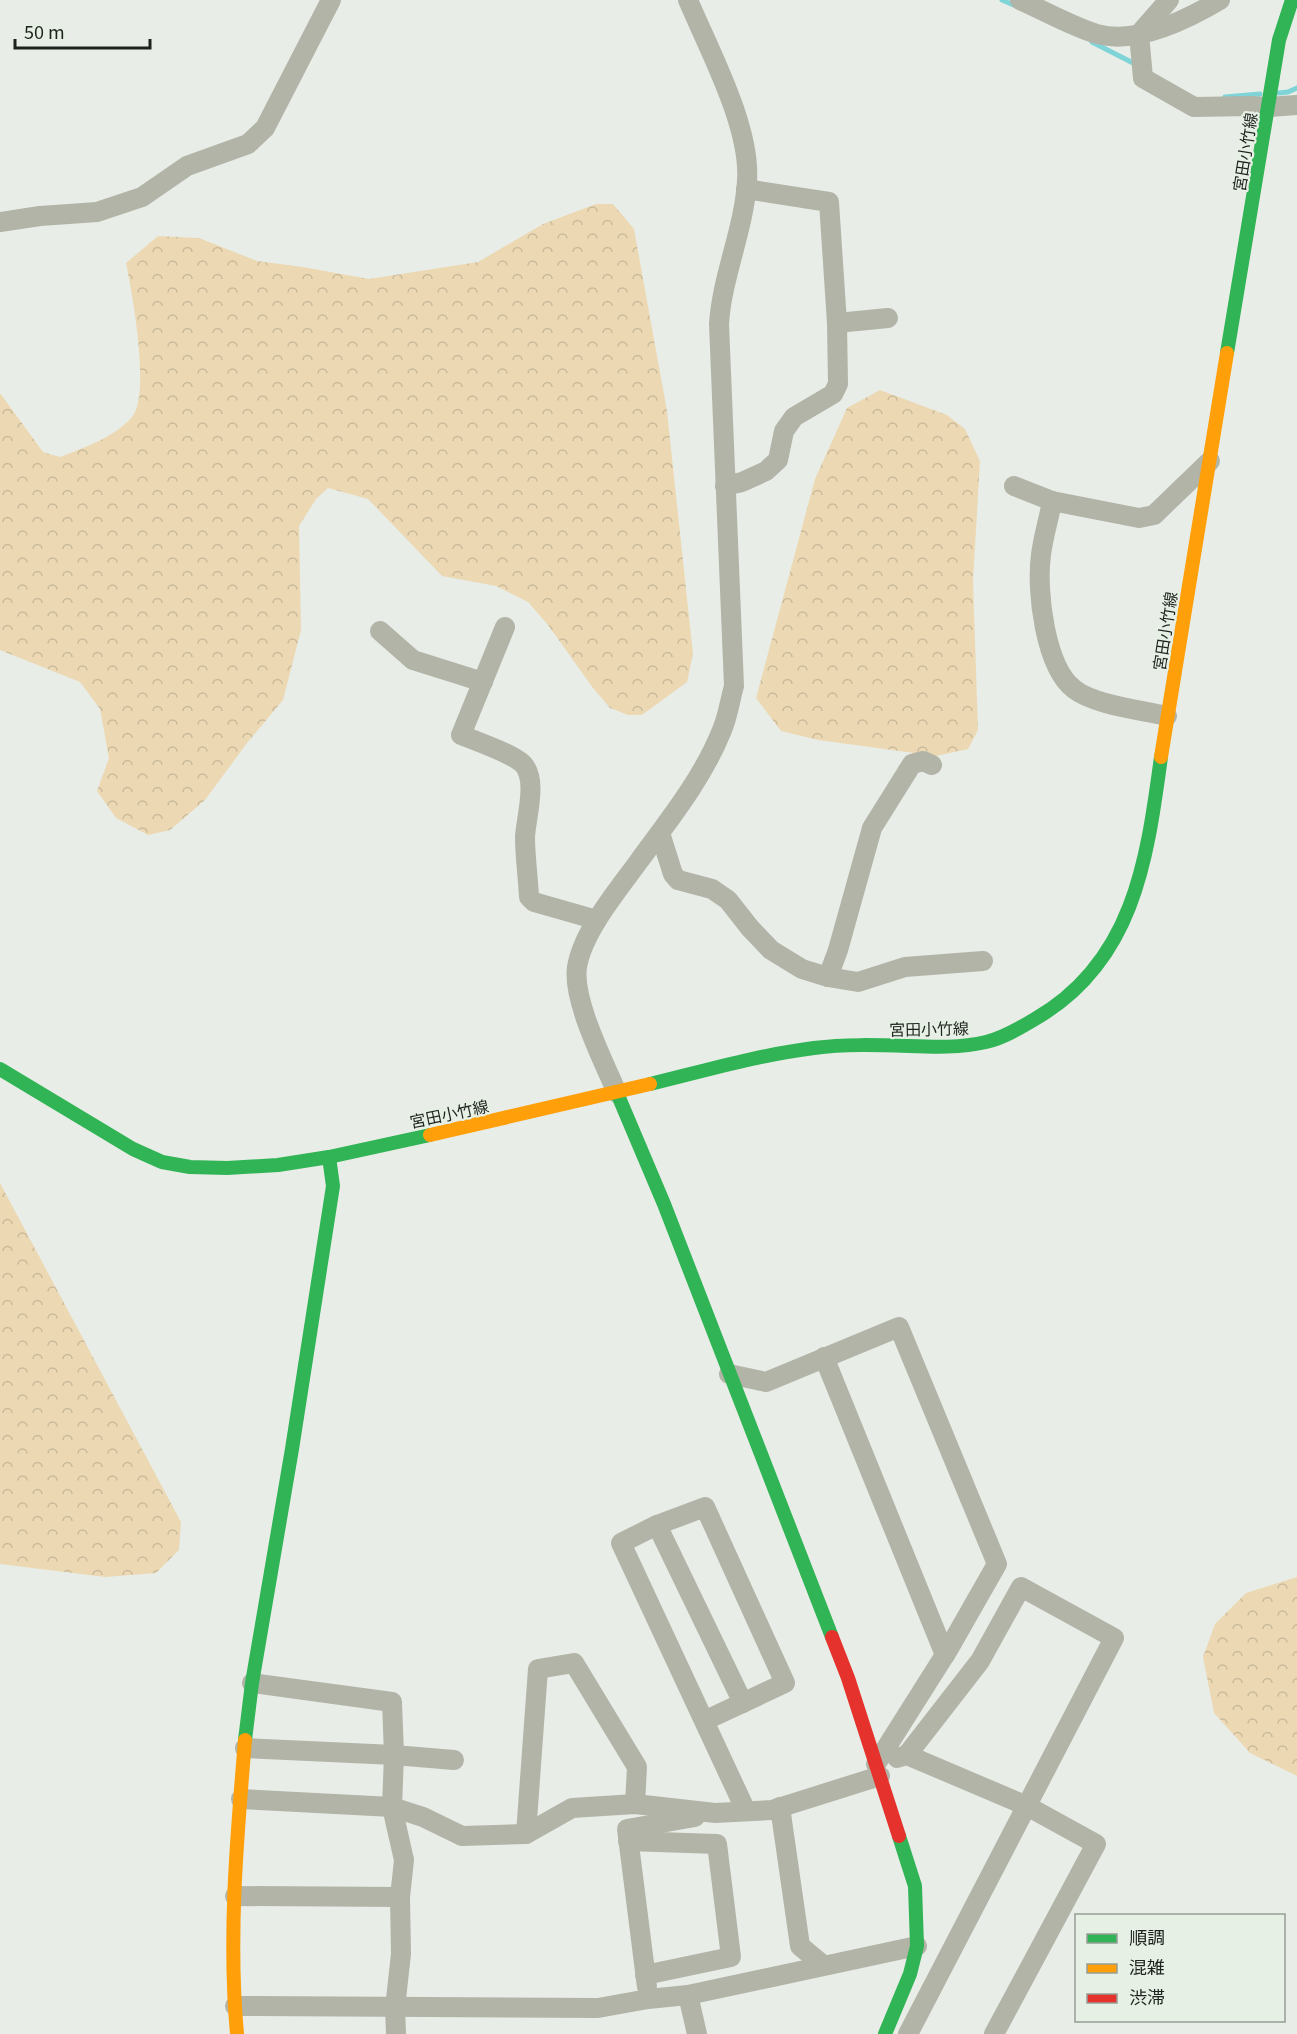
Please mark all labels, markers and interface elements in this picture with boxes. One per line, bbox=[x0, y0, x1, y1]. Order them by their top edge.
scale bar bbox=[15, 12, 150, 50]
text: 50 m bbox=[24, 18, 65, 44]
street label: 宮田小竹線 bbox=[1226, 111, 1262, 193]
street label: 宮田小竹線 bbox=[1146, 590, 1182, 672]
street label: 宮田小竹線 bbox=[889, 1015, 969, 1041]
street label: 宮田小竹線 bbox=[407, 1093, 491, 1133]
legend bbox=[1075, 1914, 1285, 2022]
text: 順調 bbox=[1129, 1923, 1165, 1949]
text: 混雑 bbox=[1129, 1953, 1165, 1979]
text: 渋滞 bbox=[1129, 1983, 1165, 2009]

